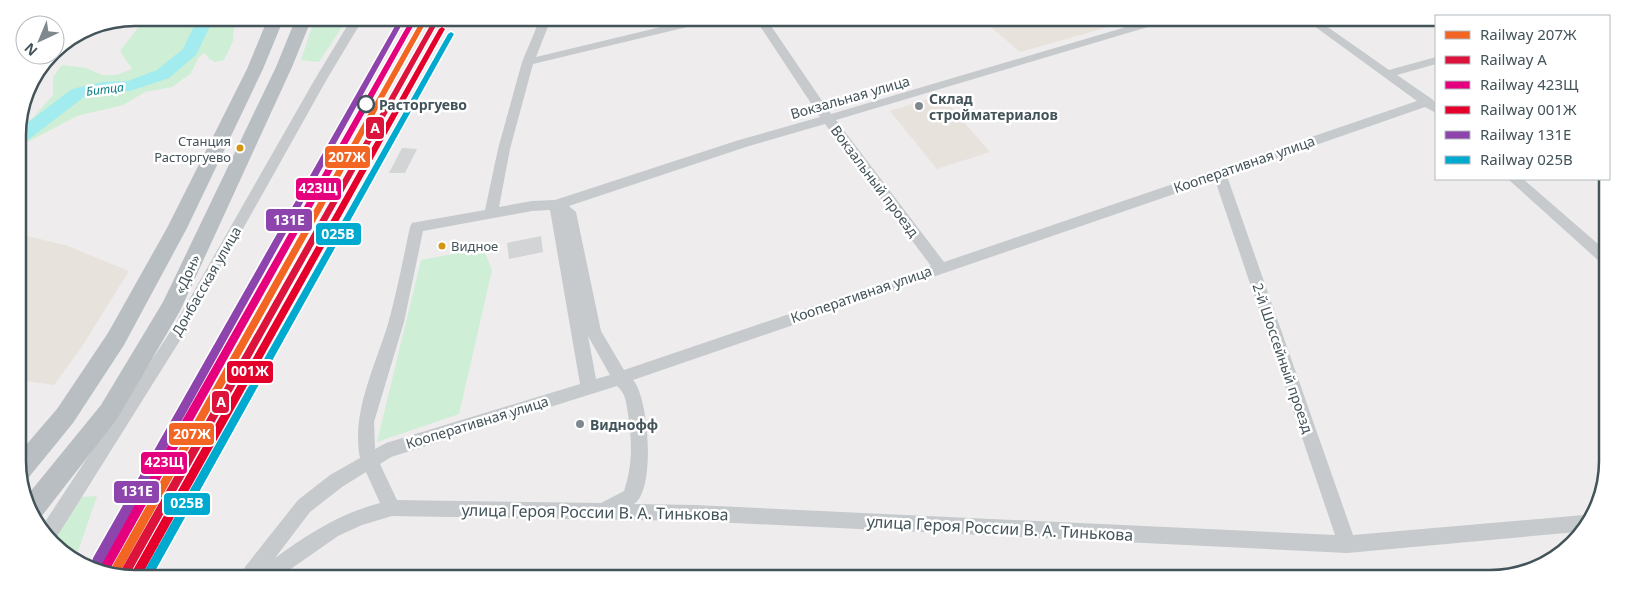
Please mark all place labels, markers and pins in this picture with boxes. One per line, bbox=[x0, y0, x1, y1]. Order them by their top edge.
place label: Склад стройматериалов bbox=[929, 89, 1058, 124]
marker: Расторгуево bbox=[357, 95, 375, 113]
place label: Расторгуево bbox=[379, 95, 467, 114]
marker: Склад стройматериалов bbox=[913, 100, 925, 112]
place label: Станция Расторгуево bbox=[154, 132, 231, 166]
marker: Станция Расторгуево bbox=[235, 143, 245, 153]
place label: Видное bbox=[451, 237, 498, 255]
marker: Видное bbox=[437, 241, 447, 251]
place label: Виднофф bbox=[590, 415, 658, 434]
marker: Виднофф bbox=[574, 418, 586, 430]

